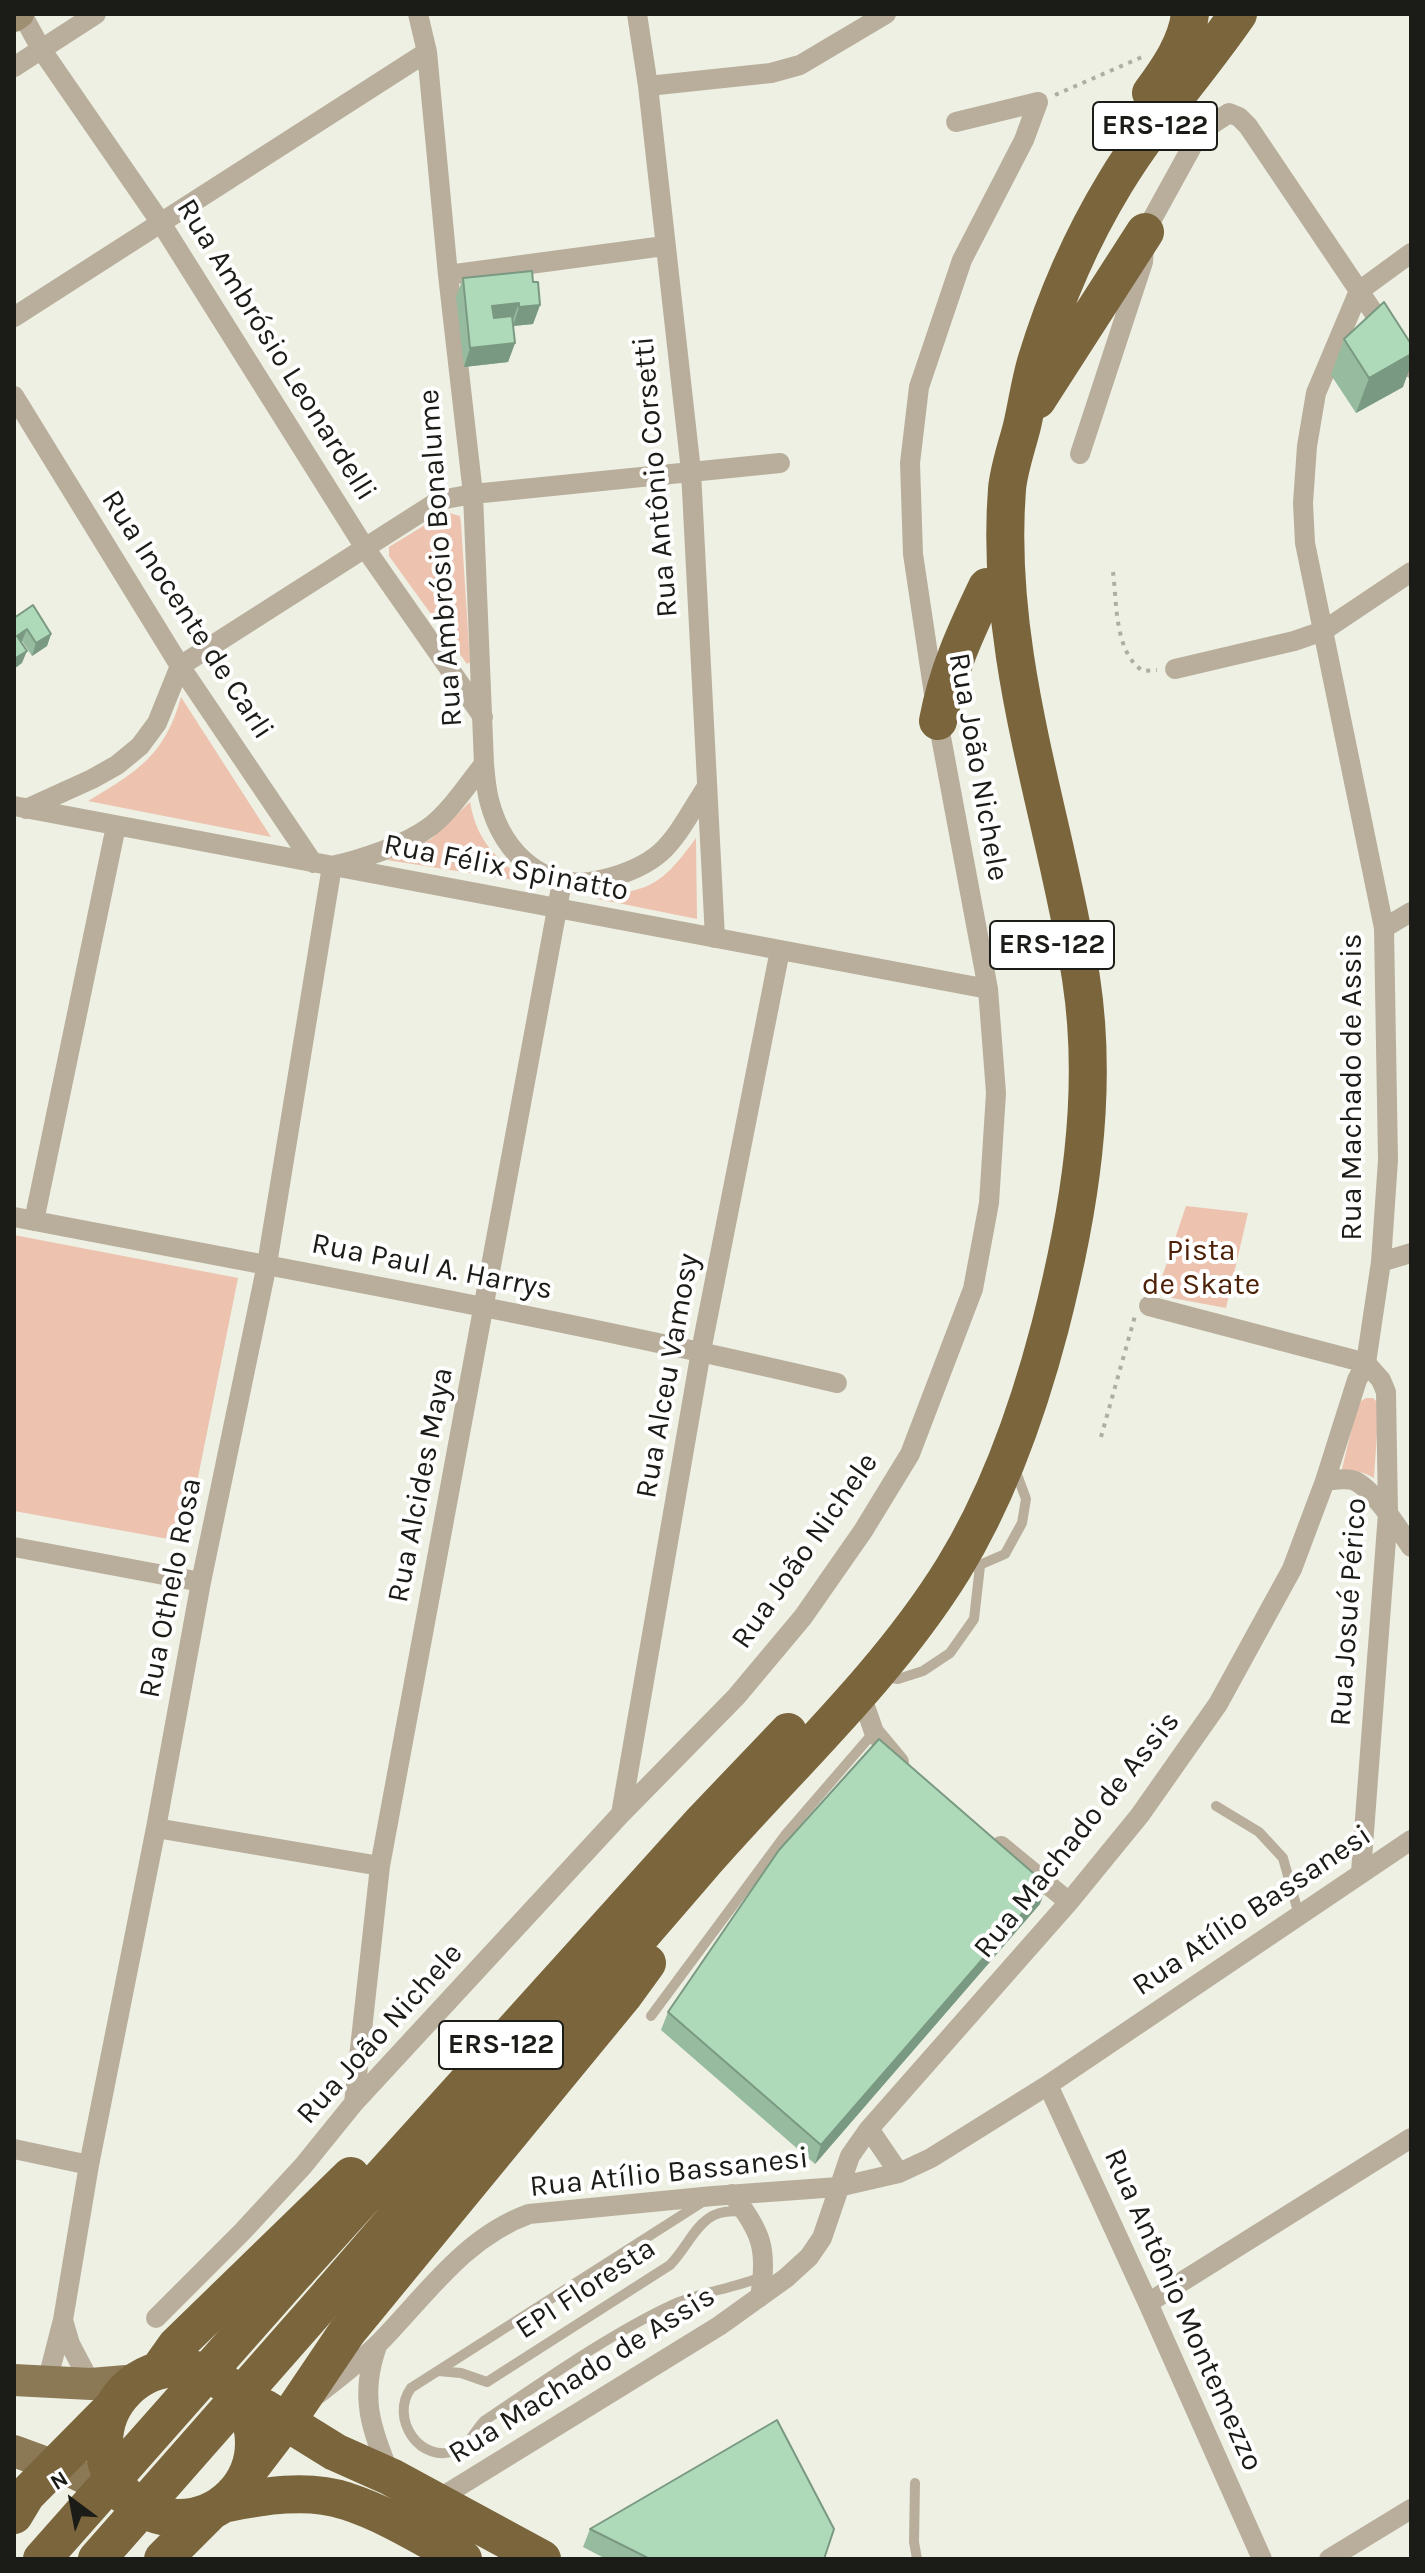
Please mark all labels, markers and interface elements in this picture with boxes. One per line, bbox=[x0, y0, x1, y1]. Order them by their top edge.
road number: ERS-122 bbox=[1093, 102, 1217, 150]
street label: Rua Ambrósio Leonardelli bbox=[168, 193, 384, 507]
street label: Rua Antônio Corsetti bbox=[626, 335, 686, 619]
street label: Rua Ambrósio Bonalume bbox=[411, 388, 471, 728]
street label: Rua Inocente de Carli bbox=[93, 484, 281, 746]
street label: Rua João Nichele bbox=[940, 650, 1016, 884]
street label: Rua Félix Spinatto bbox=[381, 827, 631, 909]
road number: ERS-122 bbox=[990, 921, 1114, 969]
street label: Rua Machado de Assis bbox=[1334, 933, 1370, 1241]
street label: Rua Paul A. Harrys bbox=[308, 1226, 556, 1308]
park label: Pista de Skate bbox=[1142, 1233, 1260, 1304]
street label: Rua Alceu Vamosy bbox=[629, 1251, 707, 1501]
street label: Rua Alcides Maya bbox=[381, 1364, 461, 1606]
street label: Rua João Nichele bbox=[724, 1446, 886, 1656]
street label: Rua Othelo Rosa bbox=[132, 1475, 210, 1701]
street label: Rua Josué Périco bbox=[1323, 1497, 1375, 1727]
street label: Rua Machado de Assis bbox=[966, 1704, 1188, 1966]
street label: Rua Atílio Bassanesi bbox=[1126, 1818, 1378, 2004]
street label: Rua João Nichele bbox=[289, 1936, 471, 2132]
road number: ERS-122 bbox=[439, 2021, 563, 2069]
street label: Rua Atílio Bassanesi bbox=[528, 2140, 810, 2206]
street label: Rua Antônio Montemezzo bbox=[1096, 2143, 1270, 2477]
street label: EPI Floresta bbox=[509, 2231, 663, 2347]
street label: Rua Machado de Assis bbox=[442, 2278, 722, 2472]
north arrow bbox=[32, 2461, 112, 2541]
text: N bbox=[46, 2465, 73, 2496]

